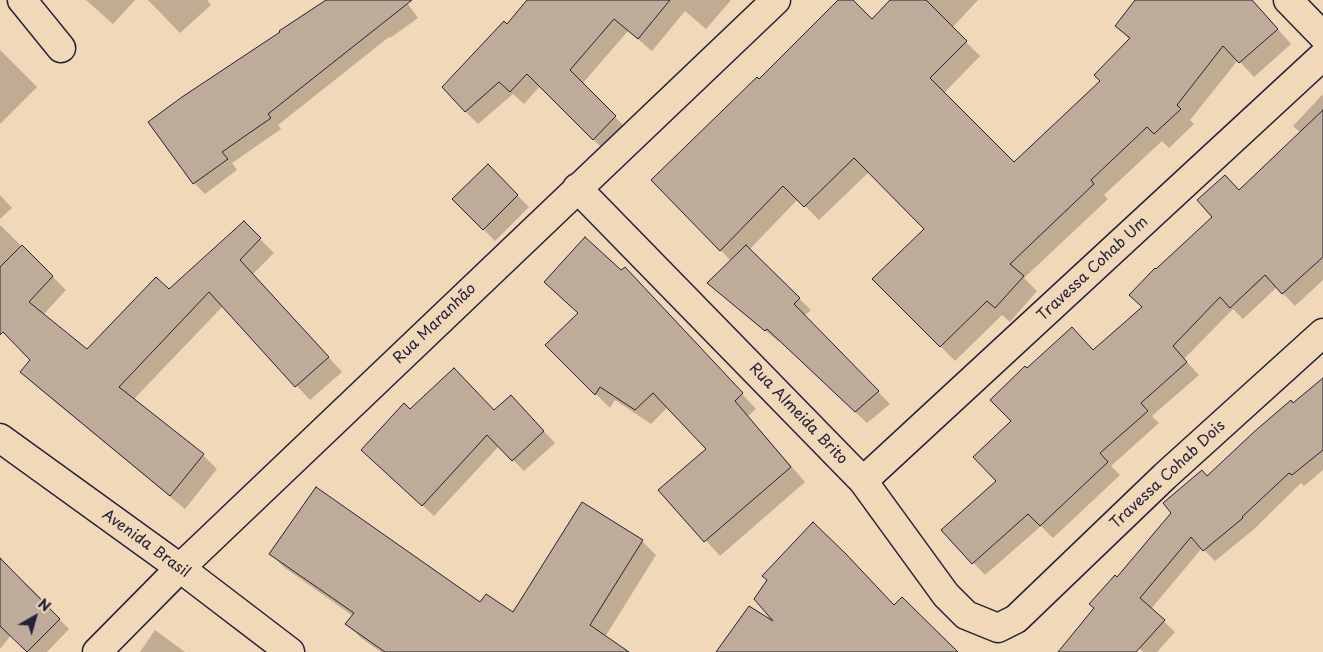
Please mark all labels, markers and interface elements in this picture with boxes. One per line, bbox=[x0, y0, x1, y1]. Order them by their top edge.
street label: Travessa Cohab Um bbox=[1034, 213, 1152, 325]
street label: Rua Maranhão bbox=[390, 280, 480, 368]
street label: Rua Almeida Brito bbox=[745, 360, 851, 468]
street label: Travessa Cohab Dois bbox=[1107, 417, 1229, 533]
street label: Avenida Brasil bbox=[99, 506, 193, 582]
north arrow bbox=[10, 592, 60, 642]
text: N bbox=[34, 593, 55, 616]

